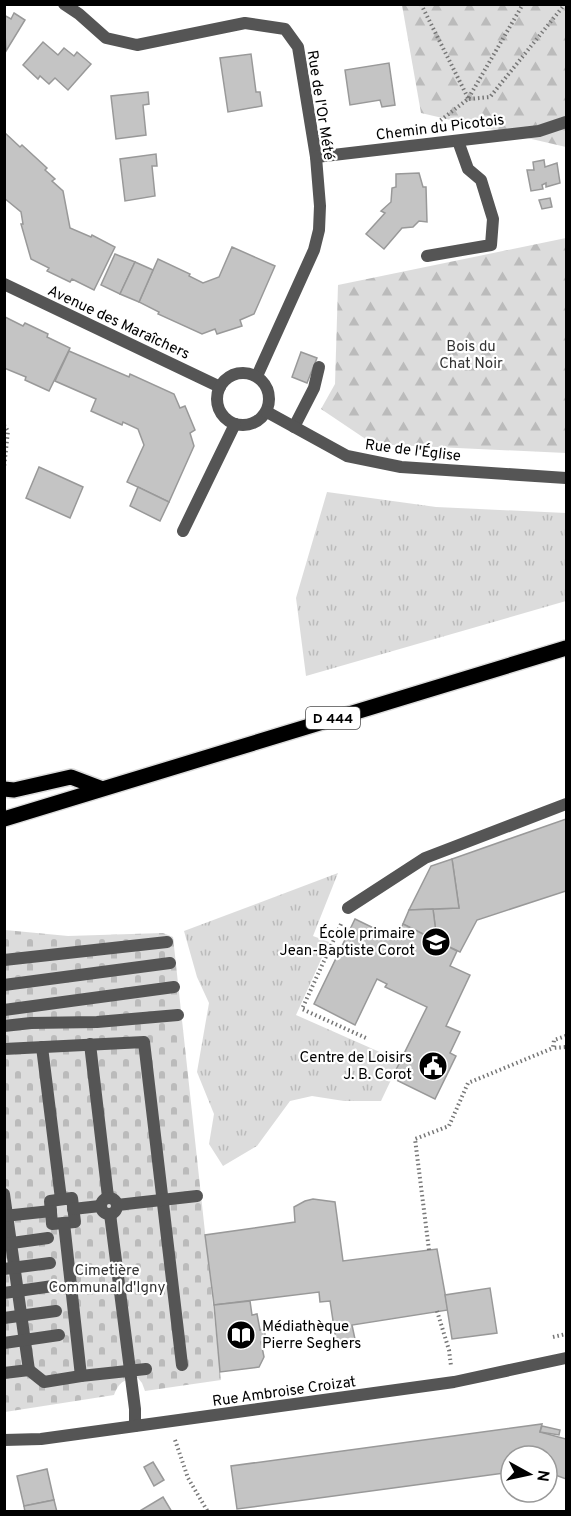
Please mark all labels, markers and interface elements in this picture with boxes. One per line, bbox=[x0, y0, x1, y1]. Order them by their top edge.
street label: Rue de l'Or Mété bbox=[301, 49, 338, 162]
street label: Chemin du Picotois bbox=[375, 111, 506, 146]
street label: Avenue des Maraîchers bbox=[44, 282, 192, 365]
park label: Bois du Chat Noir bbox=[439, 338, 503, 374]
street label: Rue de l'Église bbox=[364, 435, 462, 467]
road number: D 444 bbox=[306, 707, 360, 729]
place label: École primaire Jean-Baptiste Corot bbox=[279, 924, 415, 961]
school or university icon: École primaire Jean-Baptiste Corot bbox=[420, 926, 452, 958]
place label: Centre de Loisirs J. B. Corot bbox=[300, 1049, 412, 1085]
public building icon: Centre de Loisirs J. B. Corot bbox=[417, 1050, 449, 1082]
park label: Cimetière Communal d'Igny bbox=[49, 1262, 166, 1298]
place label: Médiathèque Pierre Seghers bbox=[262, 1318, 361, 1354]
library icon: Médiathèque Pierre Seghers bbox=[225, 1319, 257, 1351]
street label: Rue Ambroise Croizat bbox=[211, 1373, 357, 1412]
north arrow bbox=[499, 1444, 559, 1504]
text: N bbox=[531, 1469, 553, 1483]

